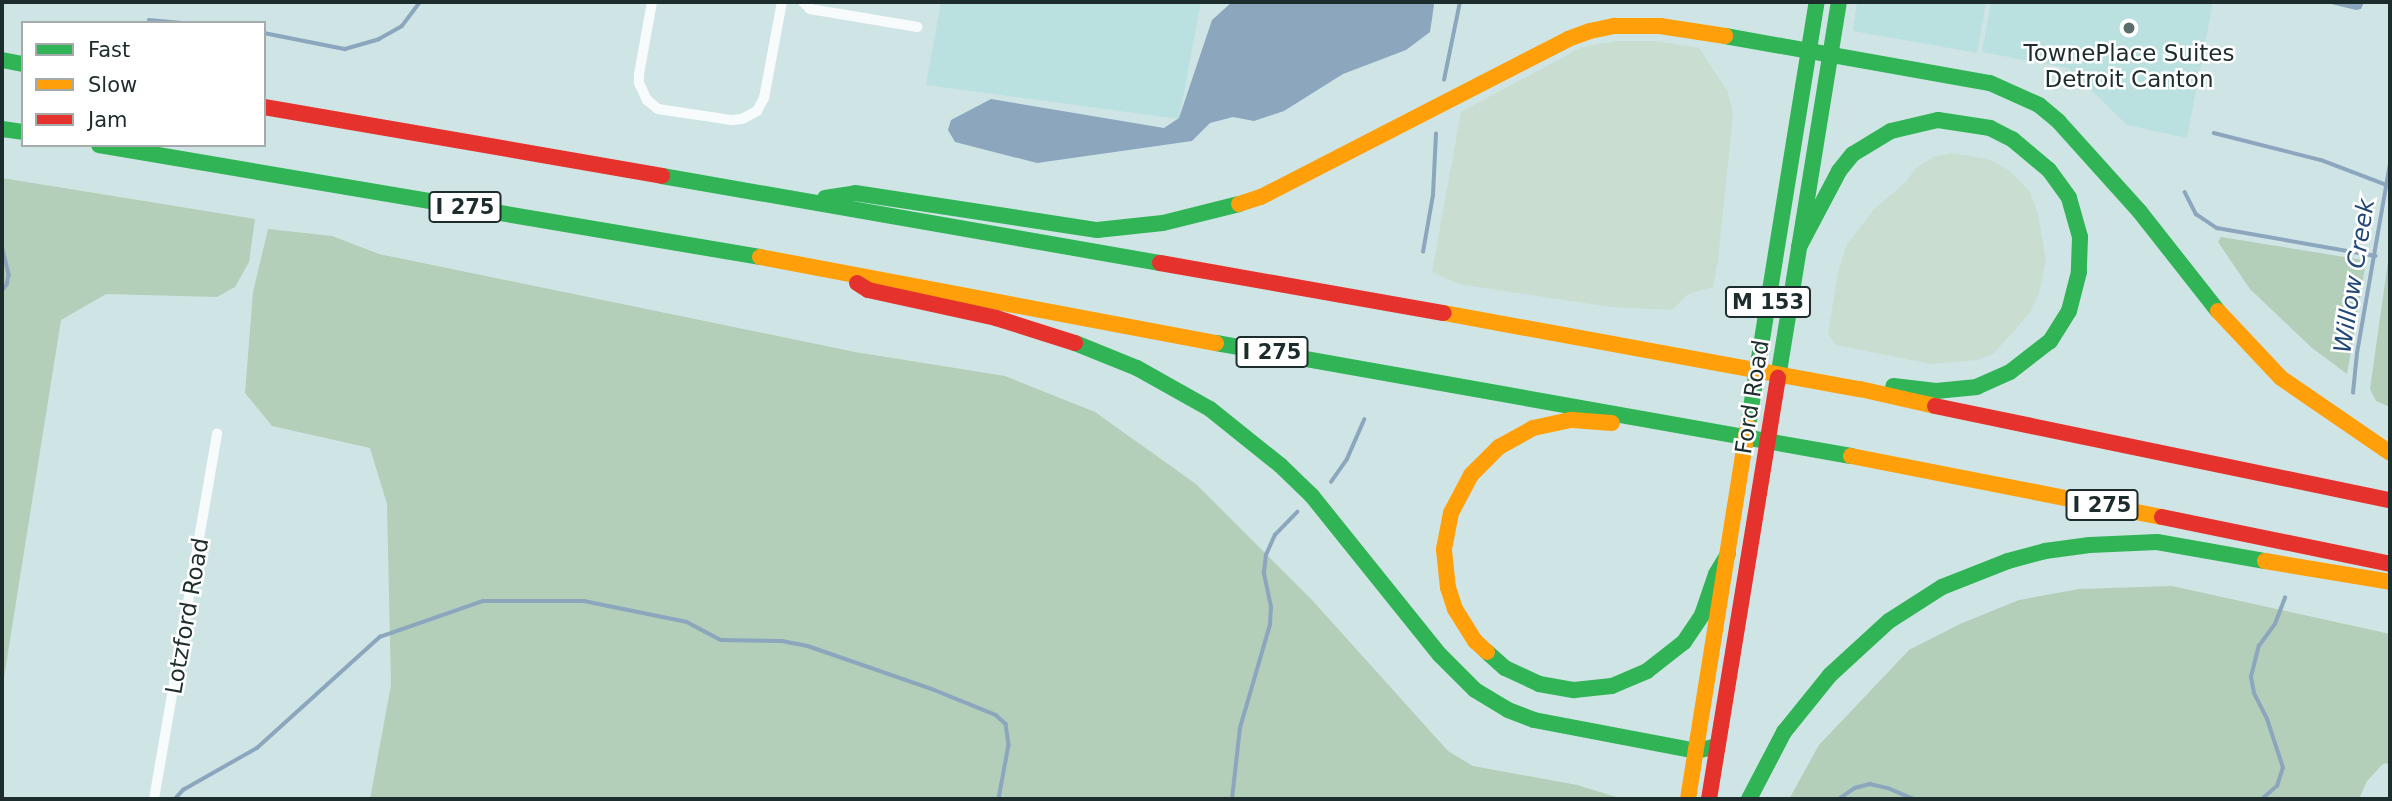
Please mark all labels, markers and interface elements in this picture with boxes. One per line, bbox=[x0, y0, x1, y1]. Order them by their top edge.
marker: TownePlace Suites Detroit Canton bbox=[2121, 20, 2137, 36]
legend bbox=[21, 21, 266, 147]
text: Fast bbox=[88, 38, 130, 62]
place label: TownePlace Suites Detroit Canton bbox=[2024, 39, 2234, 93]
text: Slow bbox=[88, 73, 137, 97]
text: Jam bbox=[88, 108, 128, 132]
road number: I 275 bbox=[428, 190, 502, 224]
water label: Willow Creek bbox=[2329, 197, 2381, 355]
road number: M 153 bbox=[1724, 284, 1812, 320]
road number: I 275 bbox=[1235, 334, 1309, 370]
street label: Ford Road bbox=[1729, 338, 1775, 456]
road number: I 275 bbox=[2065, 488, 2139, 522]
street label: Lotzford Road bbox=[160, 536, 214, 696]

